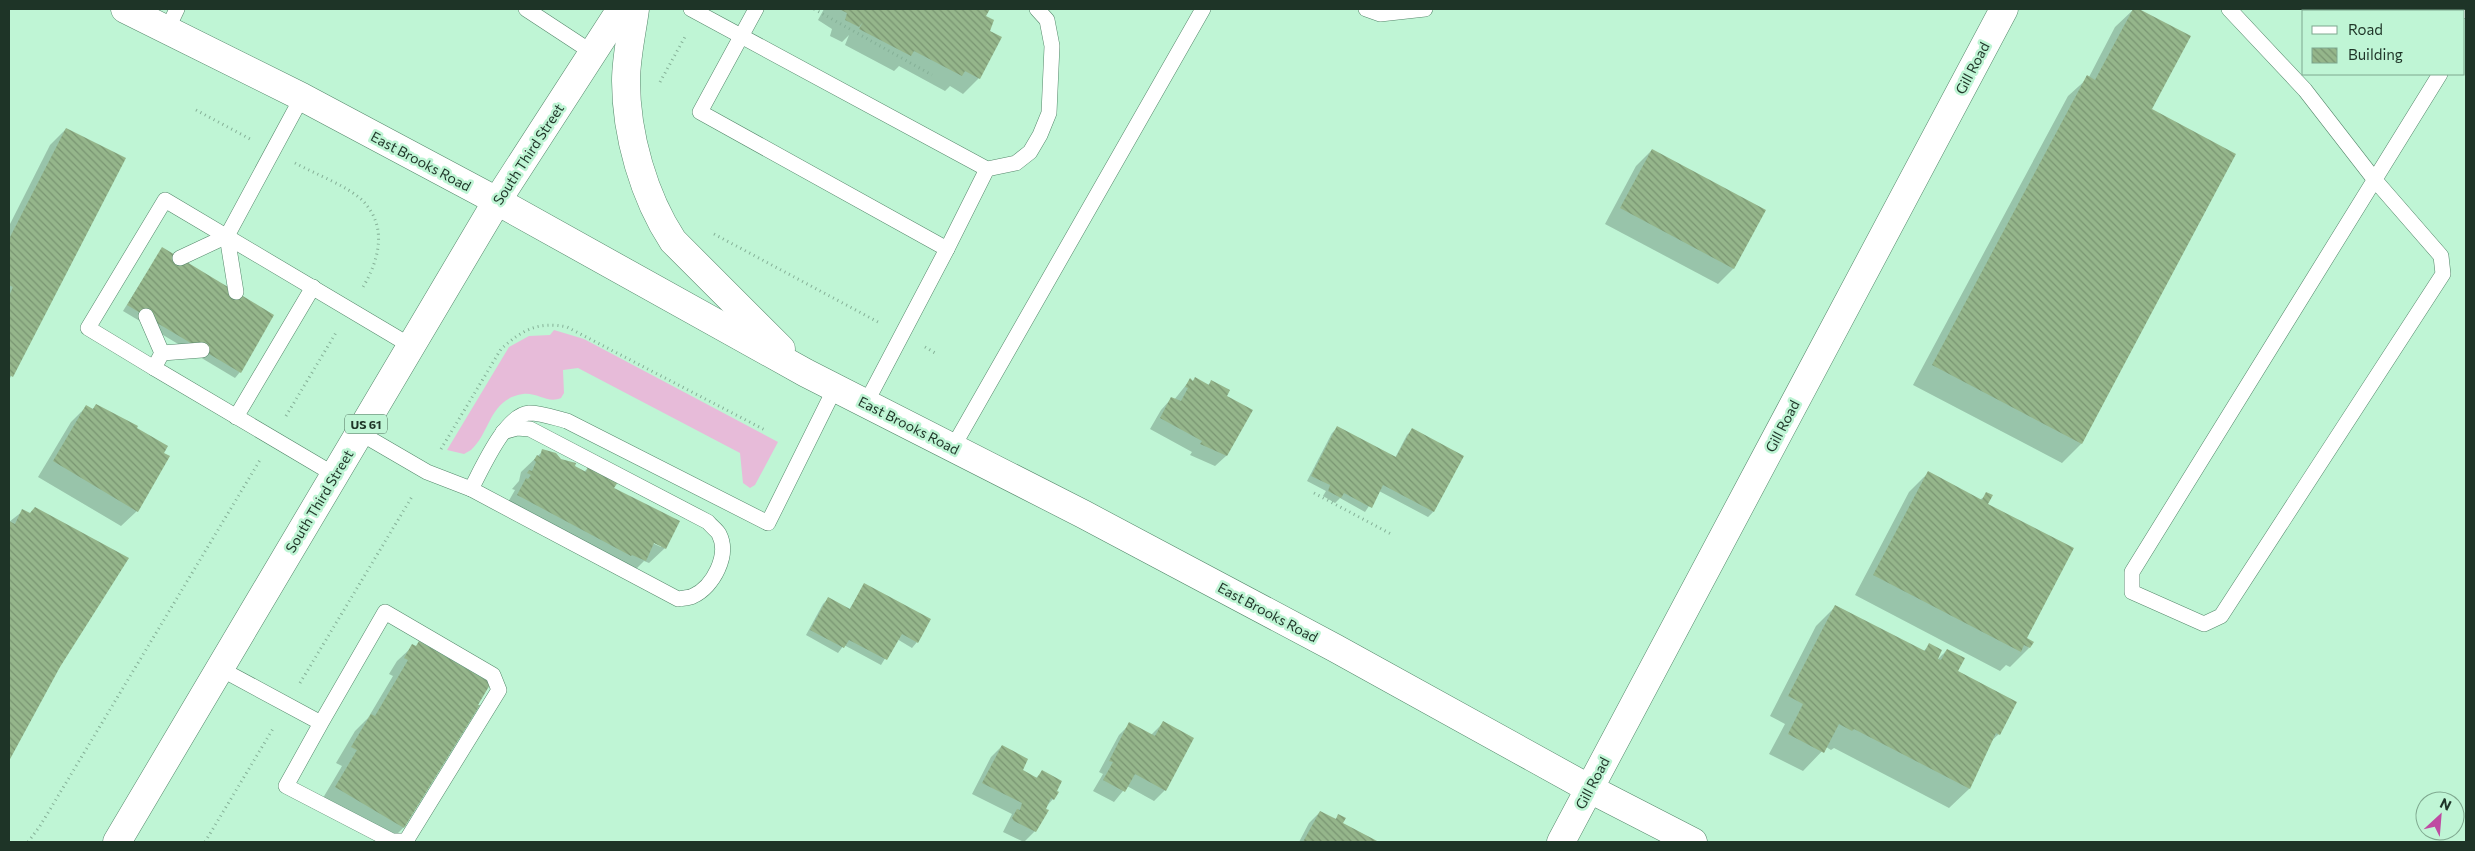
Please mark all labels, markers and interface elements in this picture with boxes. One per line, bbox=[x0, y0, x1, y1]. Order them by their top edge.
legend bbox=[2302, 10, 2465, 75]
text: Road bbox=[2348, 20, 2383, 38]
street label: Gill Road bbox=[1951, 39, 1993, 97]
text: Building bbox=[2348, 45, 2403, 63]
street label: South Third Street bbox=[489, 100, 567, 208]
street label: East Brooks Road bbox=[368, 127, 474, 195]
street label: East Brooks Road bbox=[856, 392, 962, 458]
street label: Gill Road bbox=[1761, 397, 1803, 455]
road number: US 61 bbox=[345, 414, 387, 434]
street label: South Third Street bbox=[282, 446, 357, 556]
street label: East Brooks Road bbox=[1215, 578, 1321, 646]
street label: Gill Road bbox=[1571, 754, 1613, 812]
north arrow bbox=[2415, 791, 2465, 841]
text: N bbox=[2437, 794, 2454, 814]

